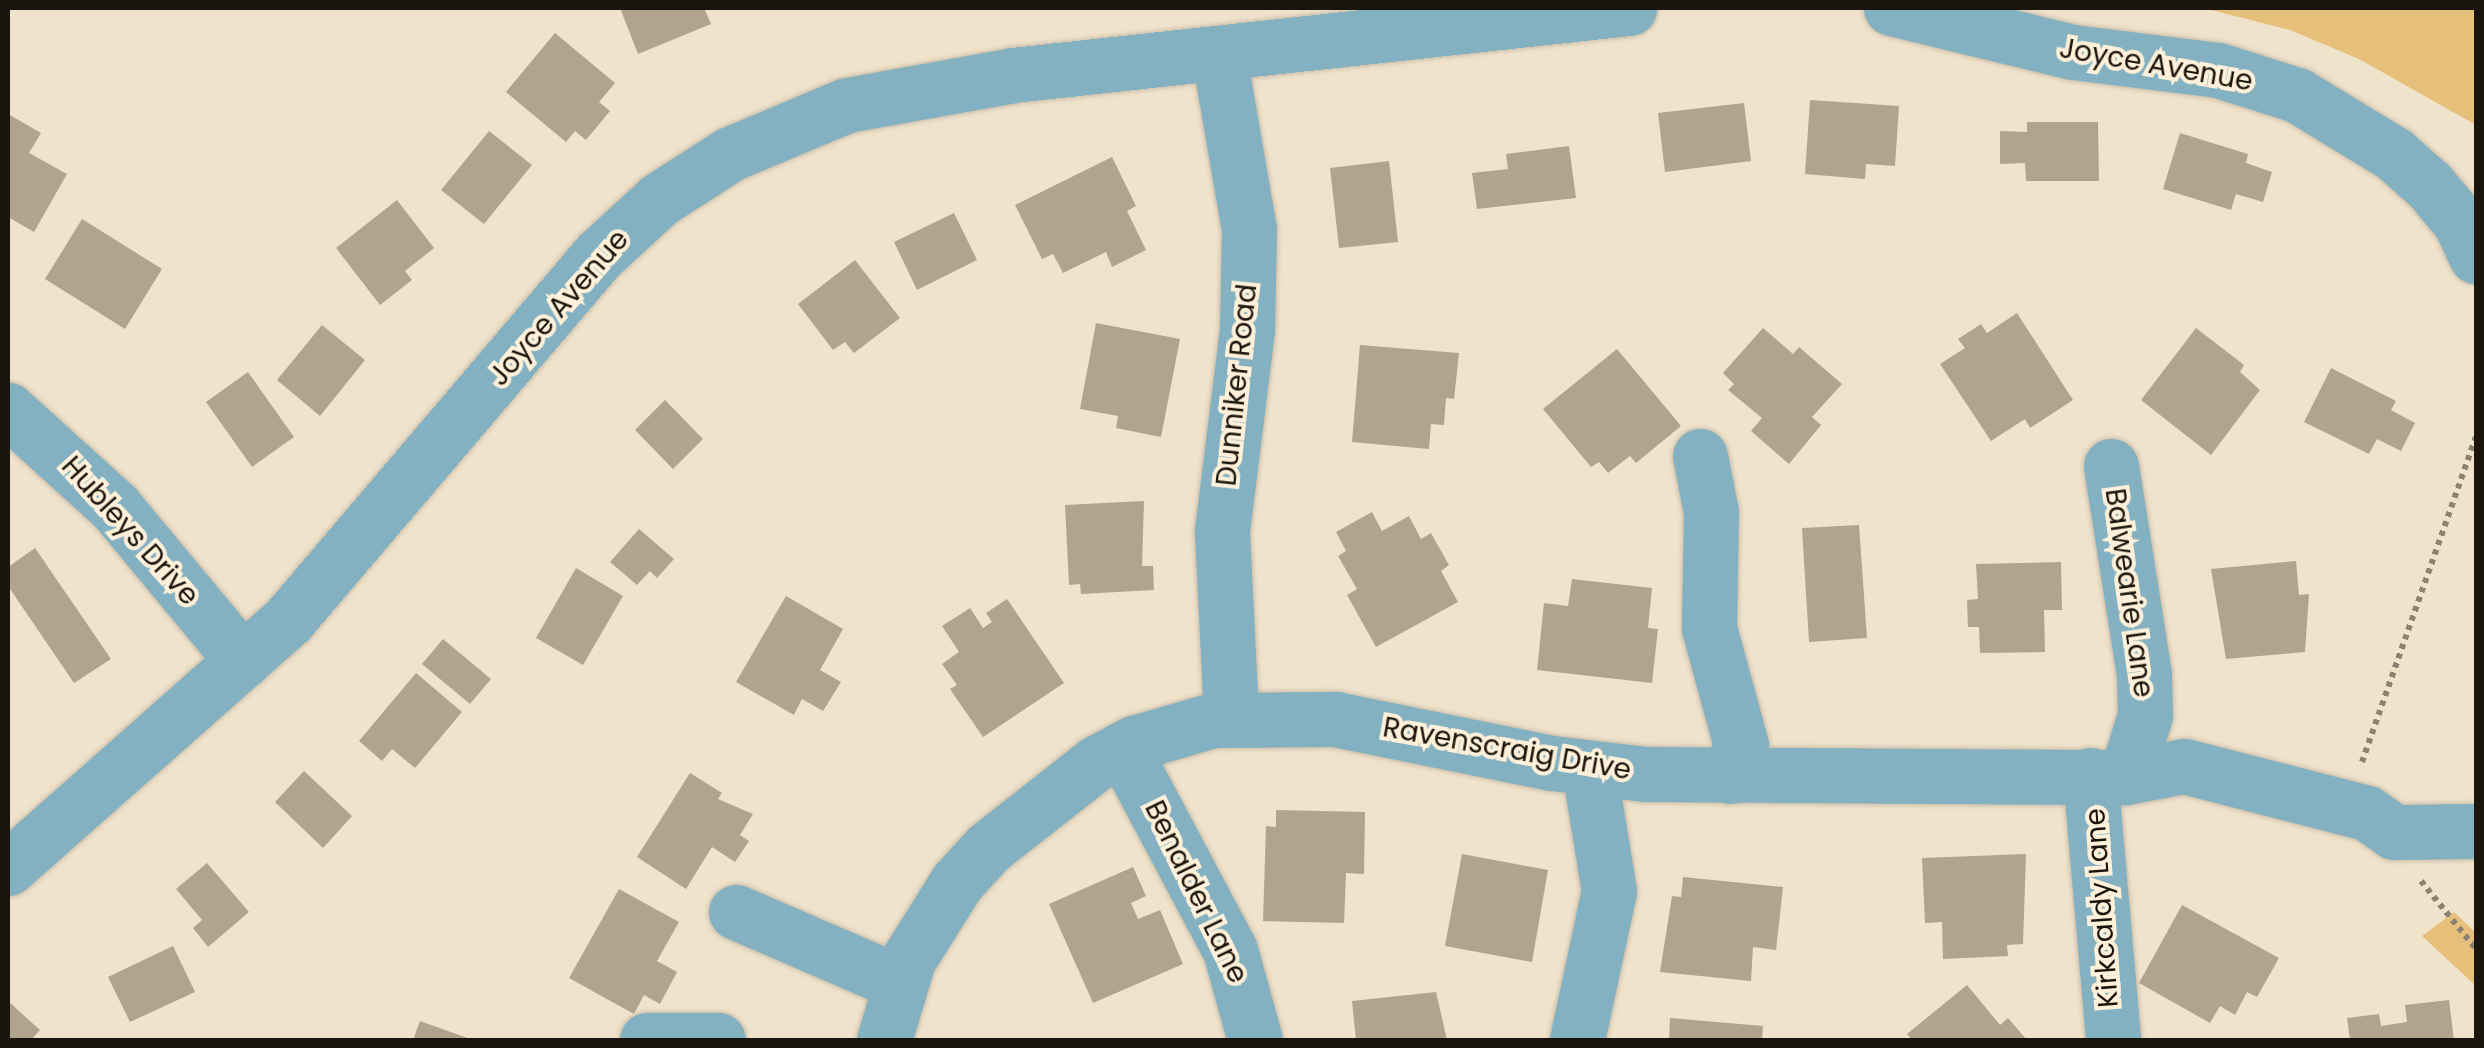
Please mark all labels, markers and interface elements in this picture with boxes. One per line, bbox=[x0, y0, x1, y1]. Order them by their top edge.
street label: Joyce Avenue bbox=[2057, 31, 2255, 99]
street label: Joyce Avenue bbox=[482, 223, 636, 393]
street label: Dunniker Road bbox=[1210, 282, 1264, 488]
street label: Hubleys Drive bbox=[54, 450, 206, 612]
street label: Balwearie Lane bbox=[2098, 486, 2160, 700]
street label: Ravenscraig Drive bbox=[1380, 711, 1634, 787]
street label: Benalder Lane bbox=[1137, 795, 1255, 989]
street label: Kirkcaldy Lane bbox=[2078, 807, 2126, 1009]

